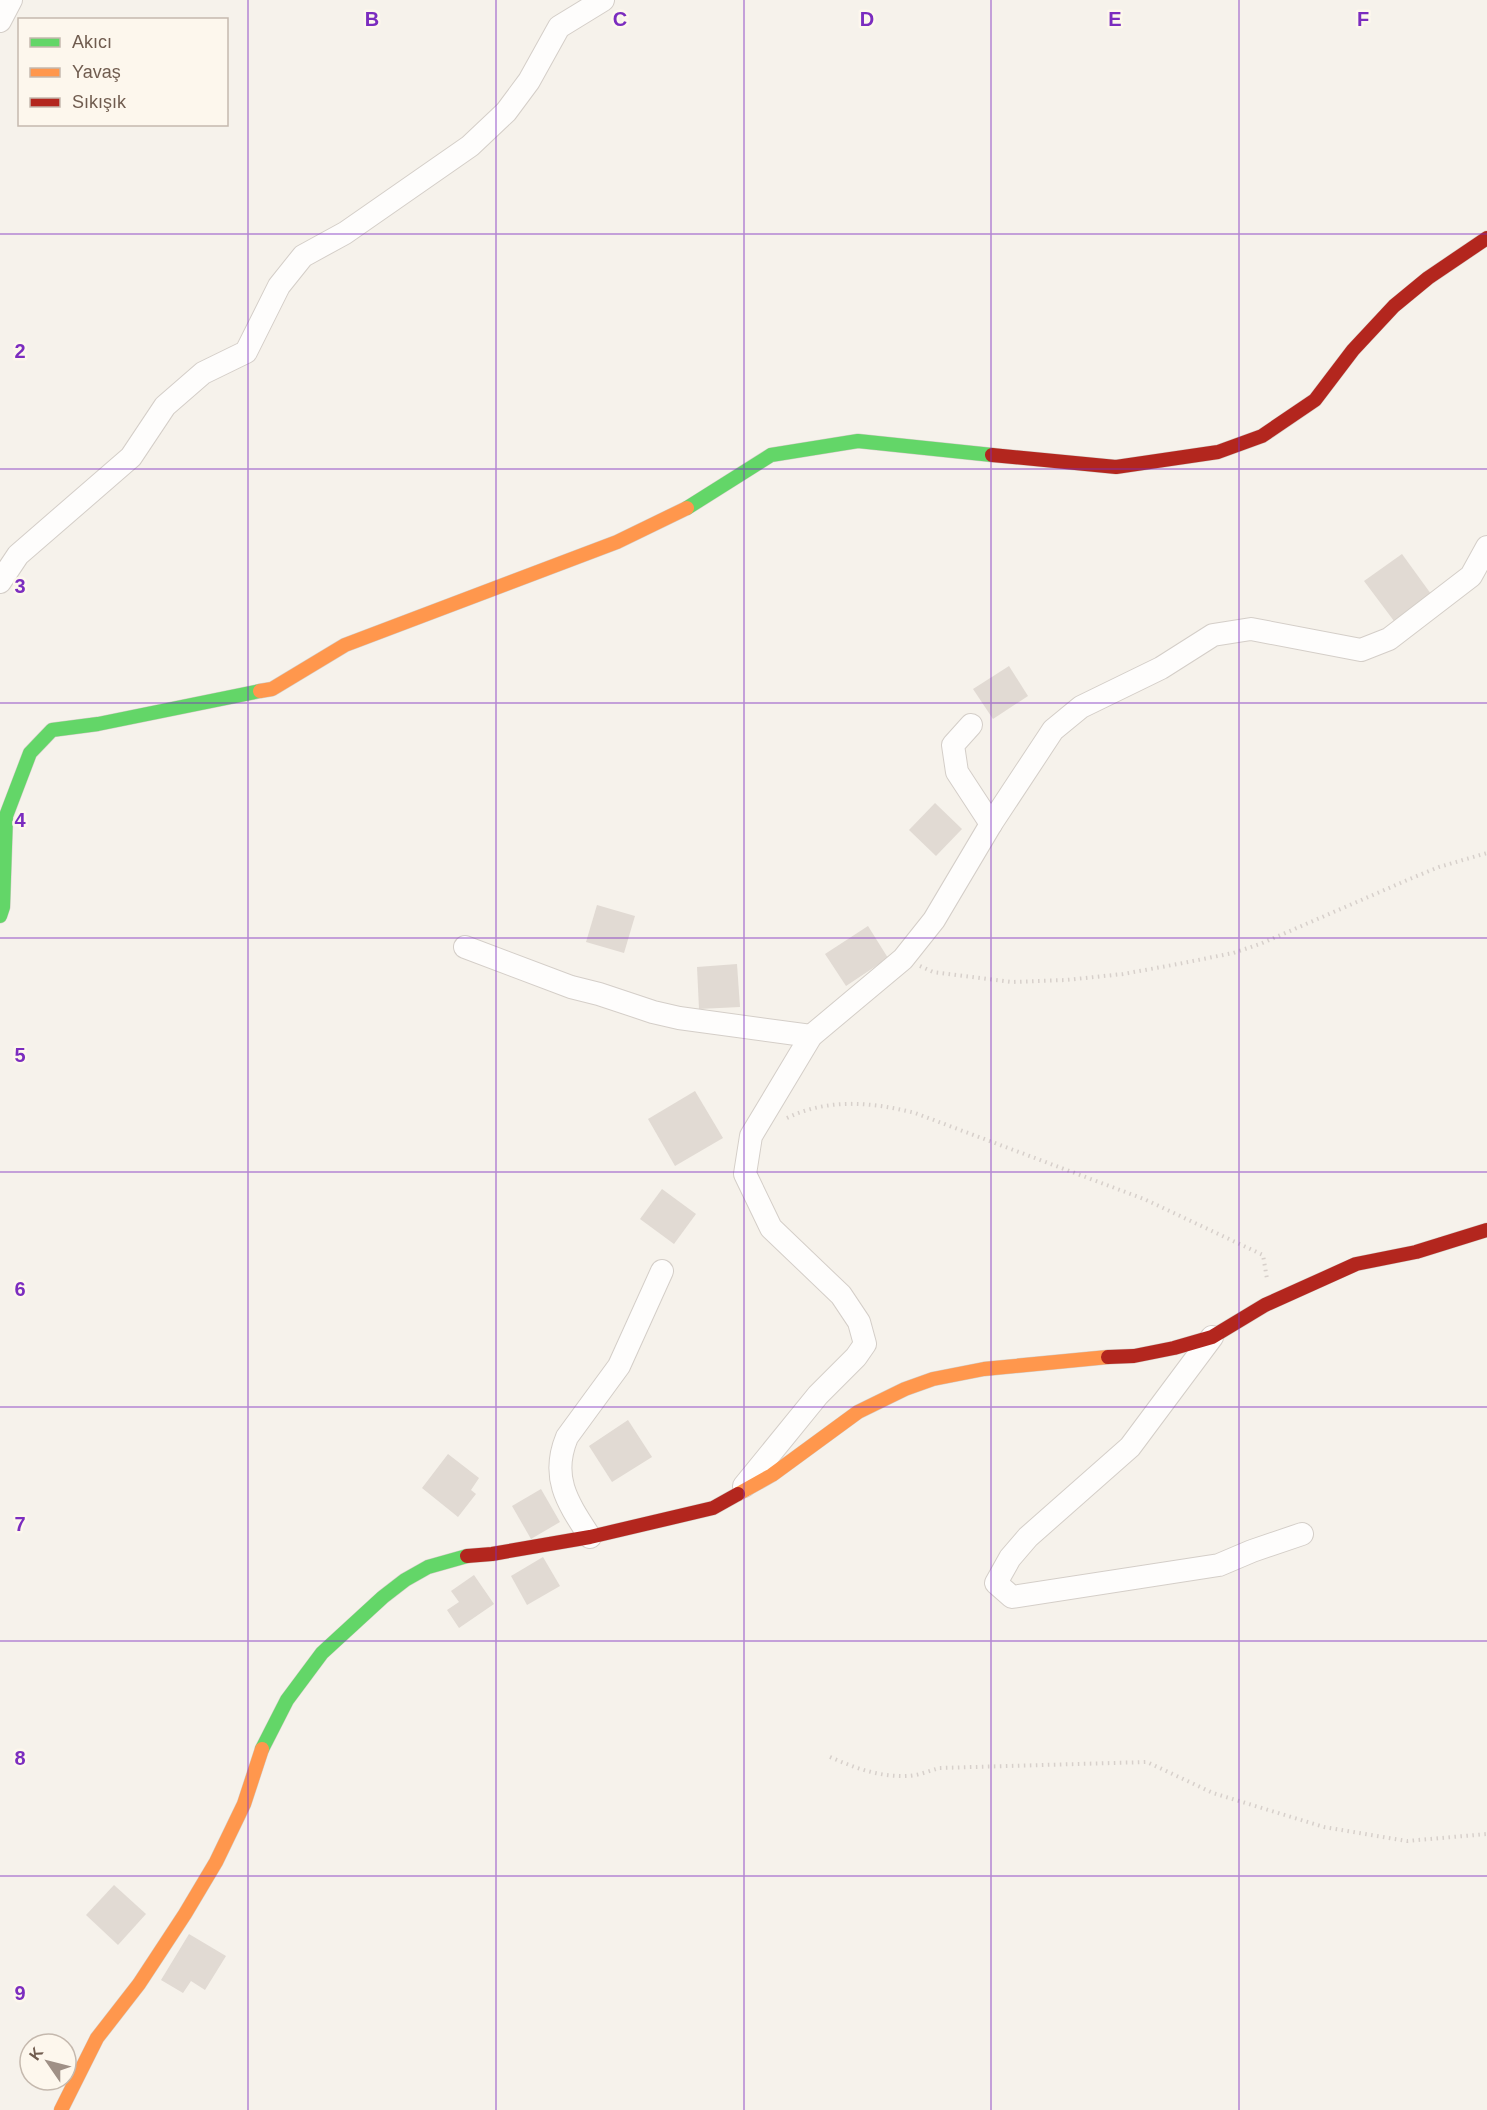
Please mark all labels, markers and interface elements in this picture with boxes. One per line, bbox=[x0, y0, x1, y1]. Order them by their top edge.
text: B bbox=[365, 8, 379, 30]
text: C bbox=[613, 8, 627, 30]
text: D bbox=[860, 8, 874, 30]
text: E bbox=[1108, 8, 1122, 30]
text: F bbox=[1357, 8, 1369, 30]
legend bbox=[18, 18, 228, 126]
text: Akıcı bbox=[72, 32, 112, 52]
text: Yavaş bbox=[72, 62, 121, 82]
text: Sıkışık bbox=[72, 92, 127, 112]
text: 2 bbox=[14, 340, 26, 362]
text: 3 bbox=[14, 575, 26, 597]
text: 4 bbox=[14, 809, 26, 831]
text: 5 bbox=[14, 1044, 26, 1066]
text: 6 bbox=[14, 1278, 26, 1300]
text: 7 bbox=[14, 1513, 26, 1535]
text: 8 bbox=[14, 1747, 26, 1769]
text: 9 bbox=[14, 1982, 26, 2004]
north arrow bbox=[18, 2032, 78, 2092]
text: K bbox=[26, 2044, 47, 2063]

